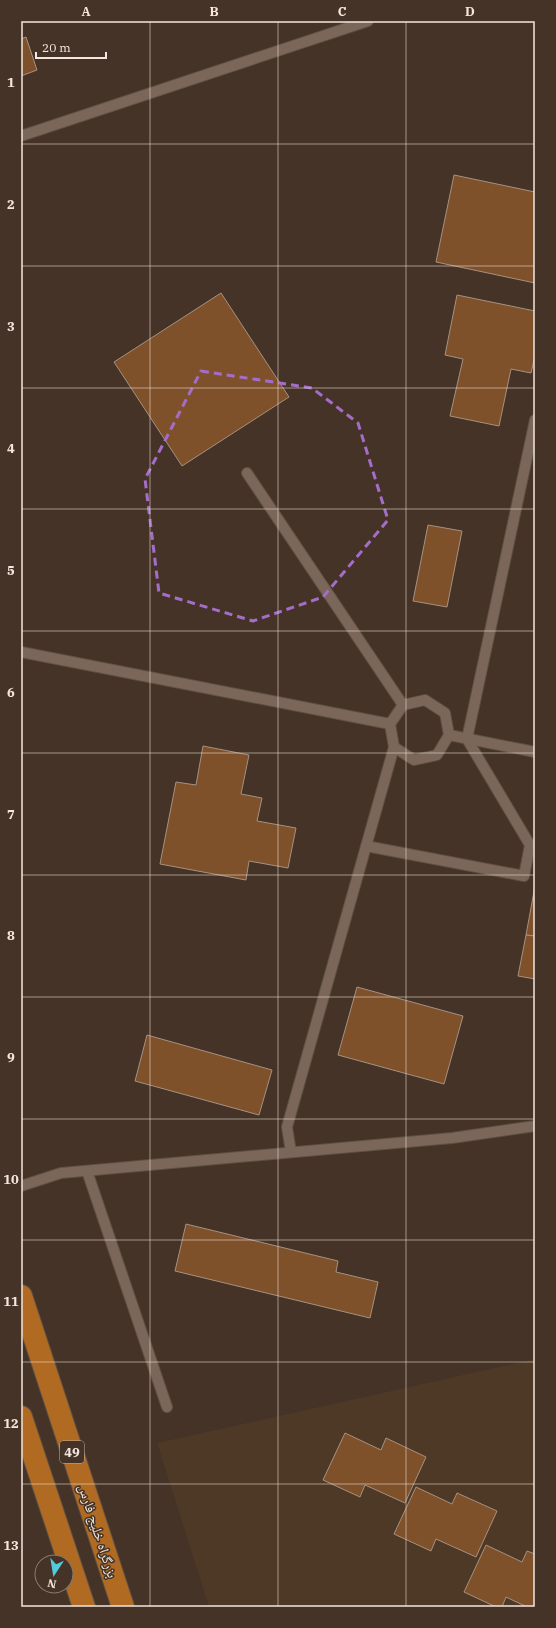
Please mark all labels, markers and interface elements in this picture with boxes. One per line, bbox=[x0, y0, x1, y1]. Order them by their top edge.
text: A bbox=[81, 3, 91, 20]
text: B bbox=[209, 3, 219, 20]
text: C bbox=[338, 3, 347, 20]
text: D bbox=[465, 3, 475, 20]
scale bar bbox=[36, 34, 106, 60]
text: 20 m bbox=[42, 40, 71, 55]
text: 1 bbox=[7, 74, 15, 91]
text: 2 bbox=[7, 196, 15, 213]
text: 3 bbox=[7, 318, 15, 335]
text: 4 bbox=[7, 440, 15, 457]
text: 5 bbox=[7, 562, 15, 579]
text: 6 bbox=[7, 684, 15, 701]
text: 7 bbox=[7, 806, 15, 823]
text: 8 bbox=[7, 927, 15, 944]
text: 9 bbox=[7, 1049, 15, 1066]
text: 10 bbox=[3, 1171, 19, 1188]
text: 11 bbox=[3, 1293, 19, 1310]
text: 12 bbox=[3, 1415, 19, 1432]
road number: 49 bbox=[60, 1441, 84, 1463]
street label: بزرگراه خلیج فارس bbox=[73, 1482, 122, 1581]
text: 13 bbox=[3, 1537, 19, 1554]
north arrow bbox=[34, 1554, 74, 1594]
text: N bbox=[46, 1576, 58, 1592]

